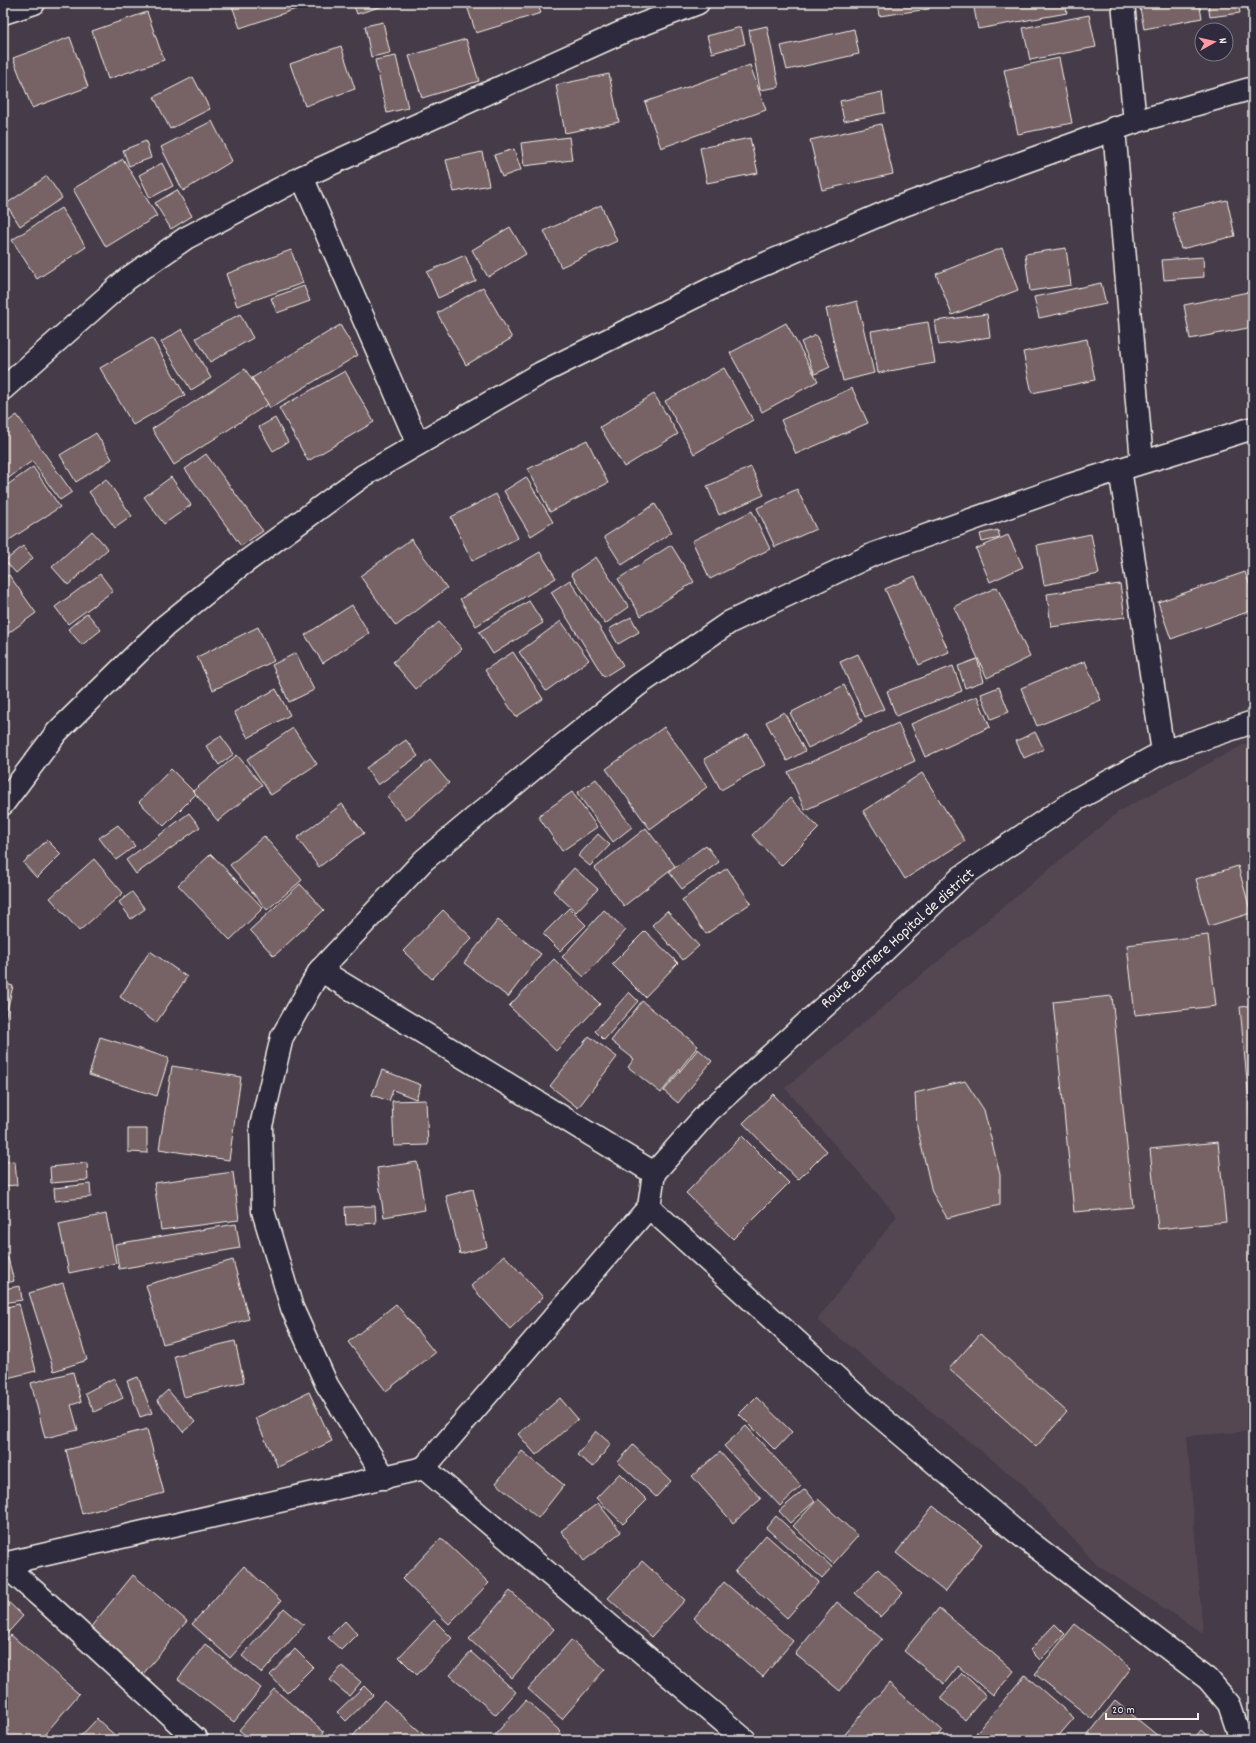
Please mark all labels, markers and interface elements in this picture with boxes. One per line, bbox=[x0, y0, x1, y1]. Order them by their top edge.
north arrow bbox=[1194, 22, 1234, 62]
text: N bbox=[1214, 37, 1230, 45]
street label: Route derriere Hopital de district bbox=[816, 863, 980, 1015]
scale bar bbox=[1106, 1695, 1198, 1721]
text: 20 m bbox=[1112, 1702, 1135, 1719]

